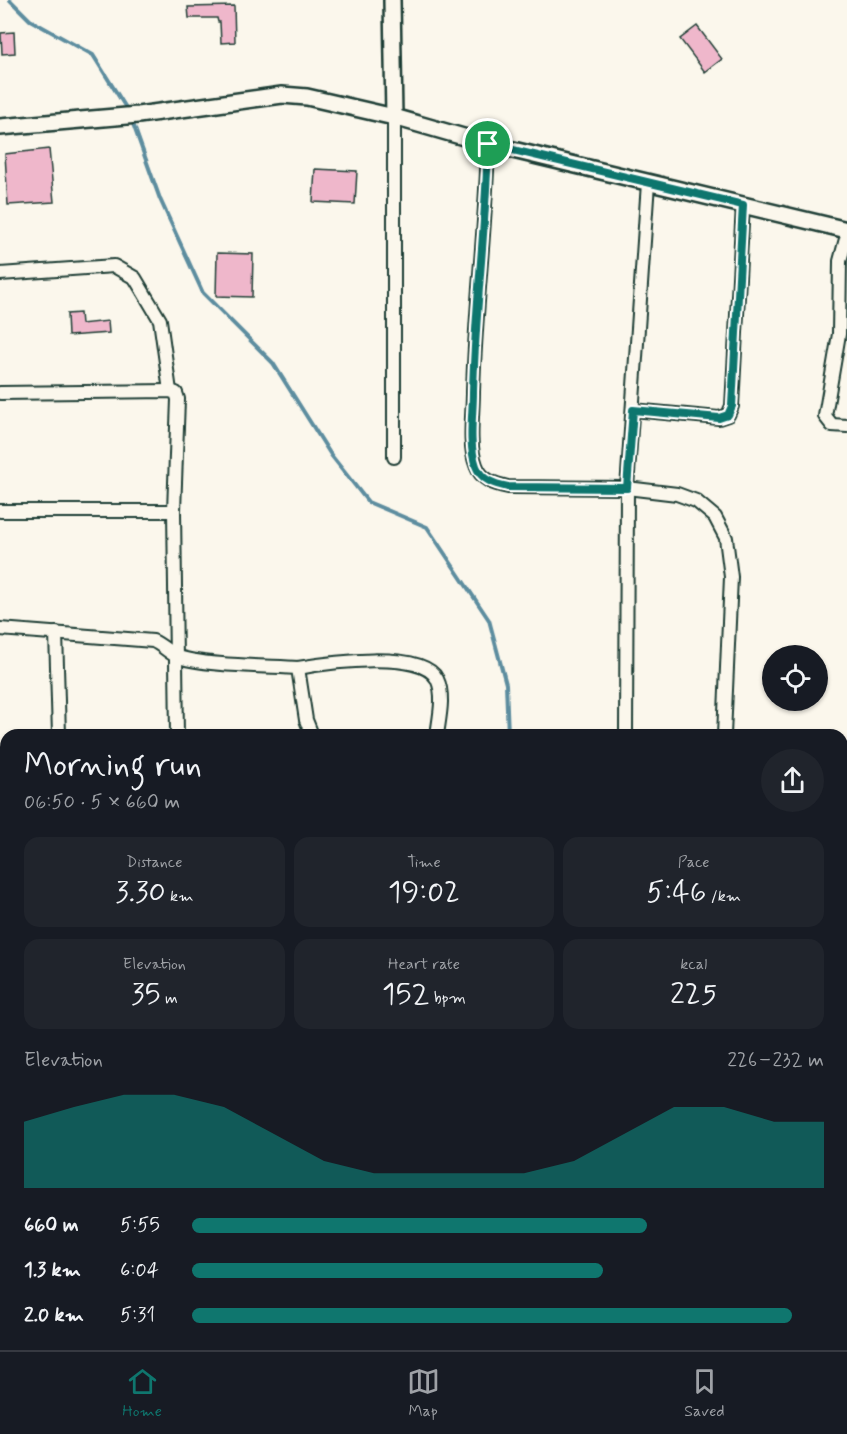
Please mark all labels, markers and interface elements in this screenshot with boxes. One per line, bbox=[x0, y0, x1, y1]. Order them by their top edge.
pin bbox=[462, 118, 513, 169]
icon: arrive bbox=[471, 127, 504, 160]
map controls bbox=[762, 645, 828, 711]
button: locate bbox=[762, 645, 828, 711]
text: Morning run bbox=[24, 744, 202, 788]
button: share bbox=[761, 749, 824, 812]
text: 06:50 · 5 × 660 m bbox=[24, 789, 180, 816]
text: Distance bbox=[126, 852, 182, 873]
text: Time bbox=[407, 852, 441, 873]
text: Pace bbox=[678, 852, 710, 873]
text: 3.30 bbox=[115, 873, 166, 912]
text: 19:02 bbox=[388, 873, 460, 912]
text: 5:46 bbox=[646, 873, 706, 912]
text: km bbox=[166, 886, 193, 907]
text: /km bbox=[706, 886, 741, 907]
text: Elevation bbox=[123, 954, 186, 975]
text: Heart rate bbox=[388, 954, 460, 975]
text: kcal bbox=[680, 954, 707, 975]
text: 35 bbox=[131, 975, 161, 1014]
text: 152 bbox=[382, 975, 429, 1014]
text: 225 bbox=[670, 975, 717, 1014]
text: m bbox=[161, 988, 178, 1009]
text: bpm bbox=[429, 988, 466, 1009]
text: Elevation bbox=[24, 1047, 103, 1074]
text: 226–232 m bbox=[727, 1047, 824, 1074]
text: 660 m bbox=[24, 1212, 79, 1239]
text: 5:55 bbox=[120, 1212, 160, 1239]
text: 1.3 km bbox=[24, 1257, 81, 1284]
text: 6:04 bbox=[120, 1257, 159, 1284]
text: 2.0 km bbox=[24, 1302, 84, 1329]
text: 5:31 bbox=[120, 1302, 155, 1329]
tab: Home bbox=[122, 1365, 162, 1422]
tab: Map bbox=[407, 1365, 440, 1422]
tab: Saved bbox=[684, 1365, 725, 1422]

